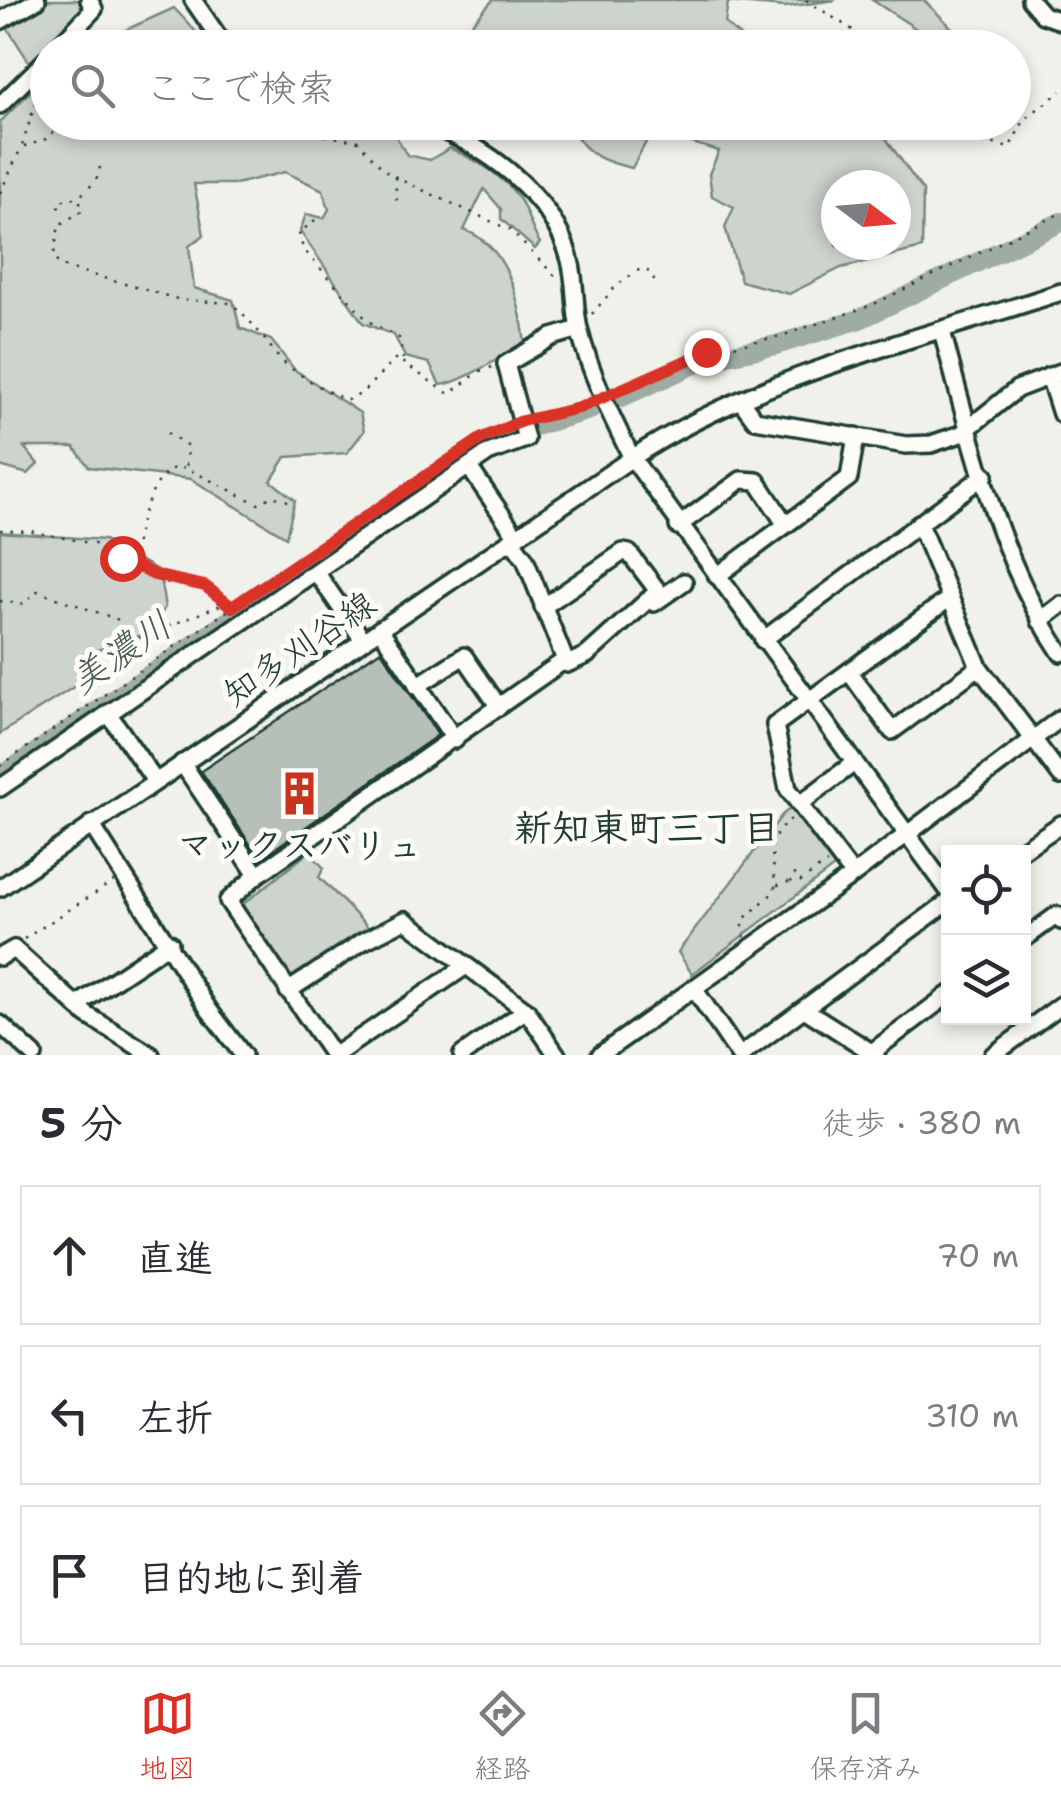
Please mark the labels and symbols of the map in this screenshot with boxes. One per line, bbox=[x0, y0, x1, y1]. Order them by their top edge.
north arrow bbox=[821, 170, 911, 260]
route end bbox=[684, 330, 730, 376]
route start bbox=[100, 536, 146, 582]
street label: 知多刈谷線 bbox=[213, 580, 385, 716]
water label: 美濃川 bbox=[58, 599, 182, 705]
building icon: マックスバリュ bbox=[276, 770, 324, 818]
district label: 新知東町三丁目 bbox=[514, 802, 780, 853]
place label: マックスバリュ bbox=[177, 821, 423, 868]

